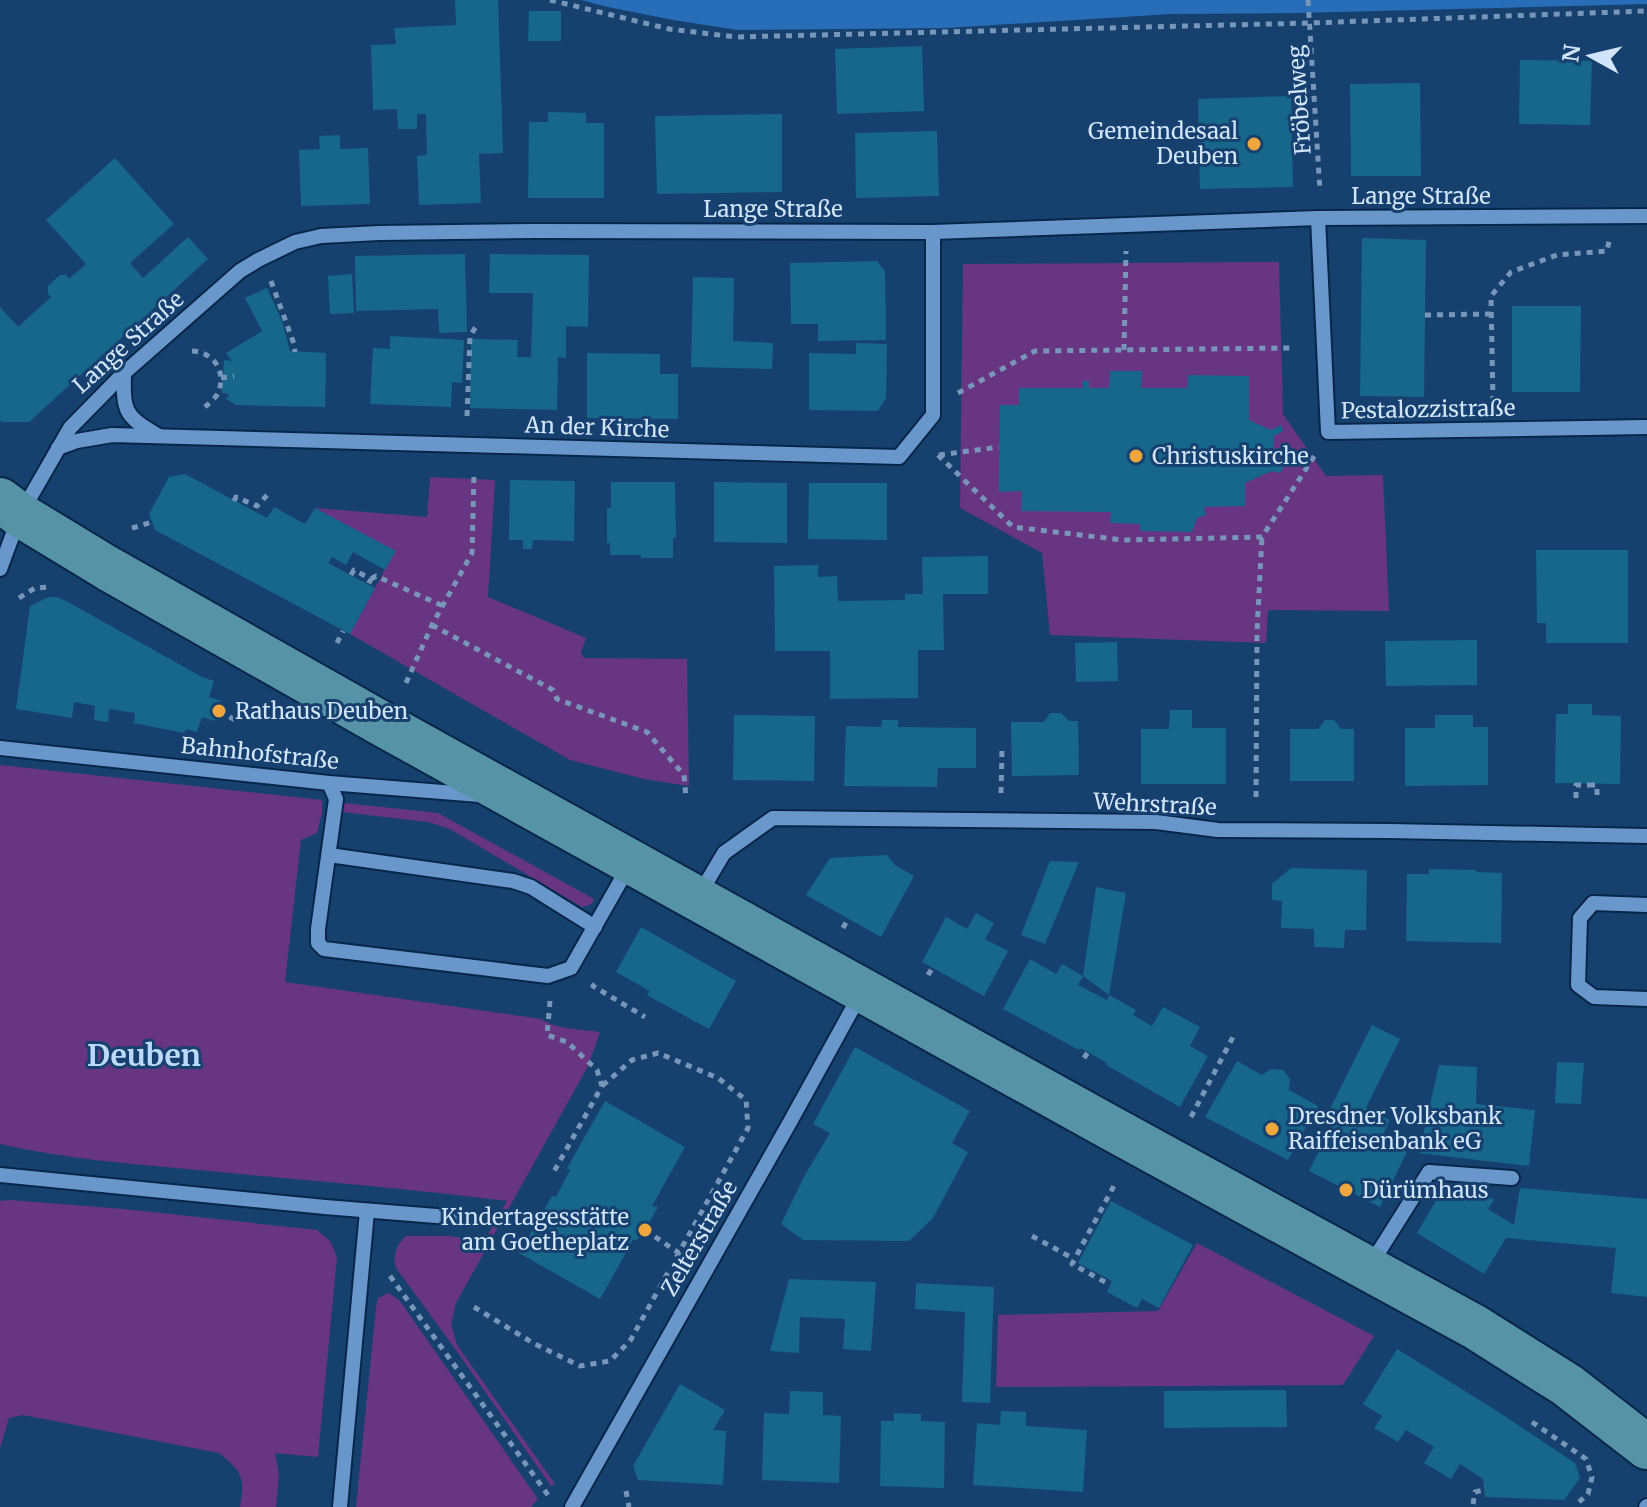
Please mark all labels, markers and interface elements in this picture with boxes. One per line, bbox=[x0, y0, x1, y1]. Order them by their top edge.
north arrow bbox=[1551, 16, 1631, 96]
text: N bbox=[1556, 42, 1586, 64]
street label: Fröbelweg bbox=[1281, 44, 1317, 156]
place label: Gemeindesaal Deuben bbox=[1088, 117, 1238, 170]
marker: Gemeindesaal Deuben bbox=[1245, 135, 1263, 153]
street label: Lange Straße bbox=[1351, 182, 1491, 210]
street label: Lange Straße bbox=[703, 195, 843, 223]
street label: Lange Straße bbox=[67, 285, 189, 399]
street label: Pestalozzistraße bbox=[1341, 393, 1515, 425]
street label: An der Kirche bbox=[523, 410, 670, 444]
place label: Christuskirche bbox=[1152, 442, 1309, 470]
marker: Christuskirche bbox=[1127, 447, 1145, 465]
place label: Rathaus Deuben bbox=[235, 697, 408, 725]
marker: Rathaus Deuben bbox=[210, 702, 228, 720]
street label: Bahnhofstraße bbox=[180, 731, 340, 775]
street label: Wehrstraße bbox=[1092, 787, 1217, 821]
district label: Deuben bbox=[87, 1036, 201, 1074]
place label: Dresdner Volksbank Raiffeisenbank eG bbox=[1288, 1102, 1502, 1155]
marker: Dresdner Volksbank Raiffeisenbank eG bbox=[1263, 1120, 1281, 1138]
street label: Zelterstraße bbox=[655, 1175, 743, 1301]
place label: Dürümhaus bbox=[1362, 1176, 1488, 1204]
marker: Dürümhaus bbox=[1337, 1181, 1355, 1199]
place label: Kindertagesstätte am Goetheplatz bbox=[441, 1203, 629, 1256]
marker: Kindertagesstätte am Goetheplatz bbox=[636, 1221, 654, 1239]

